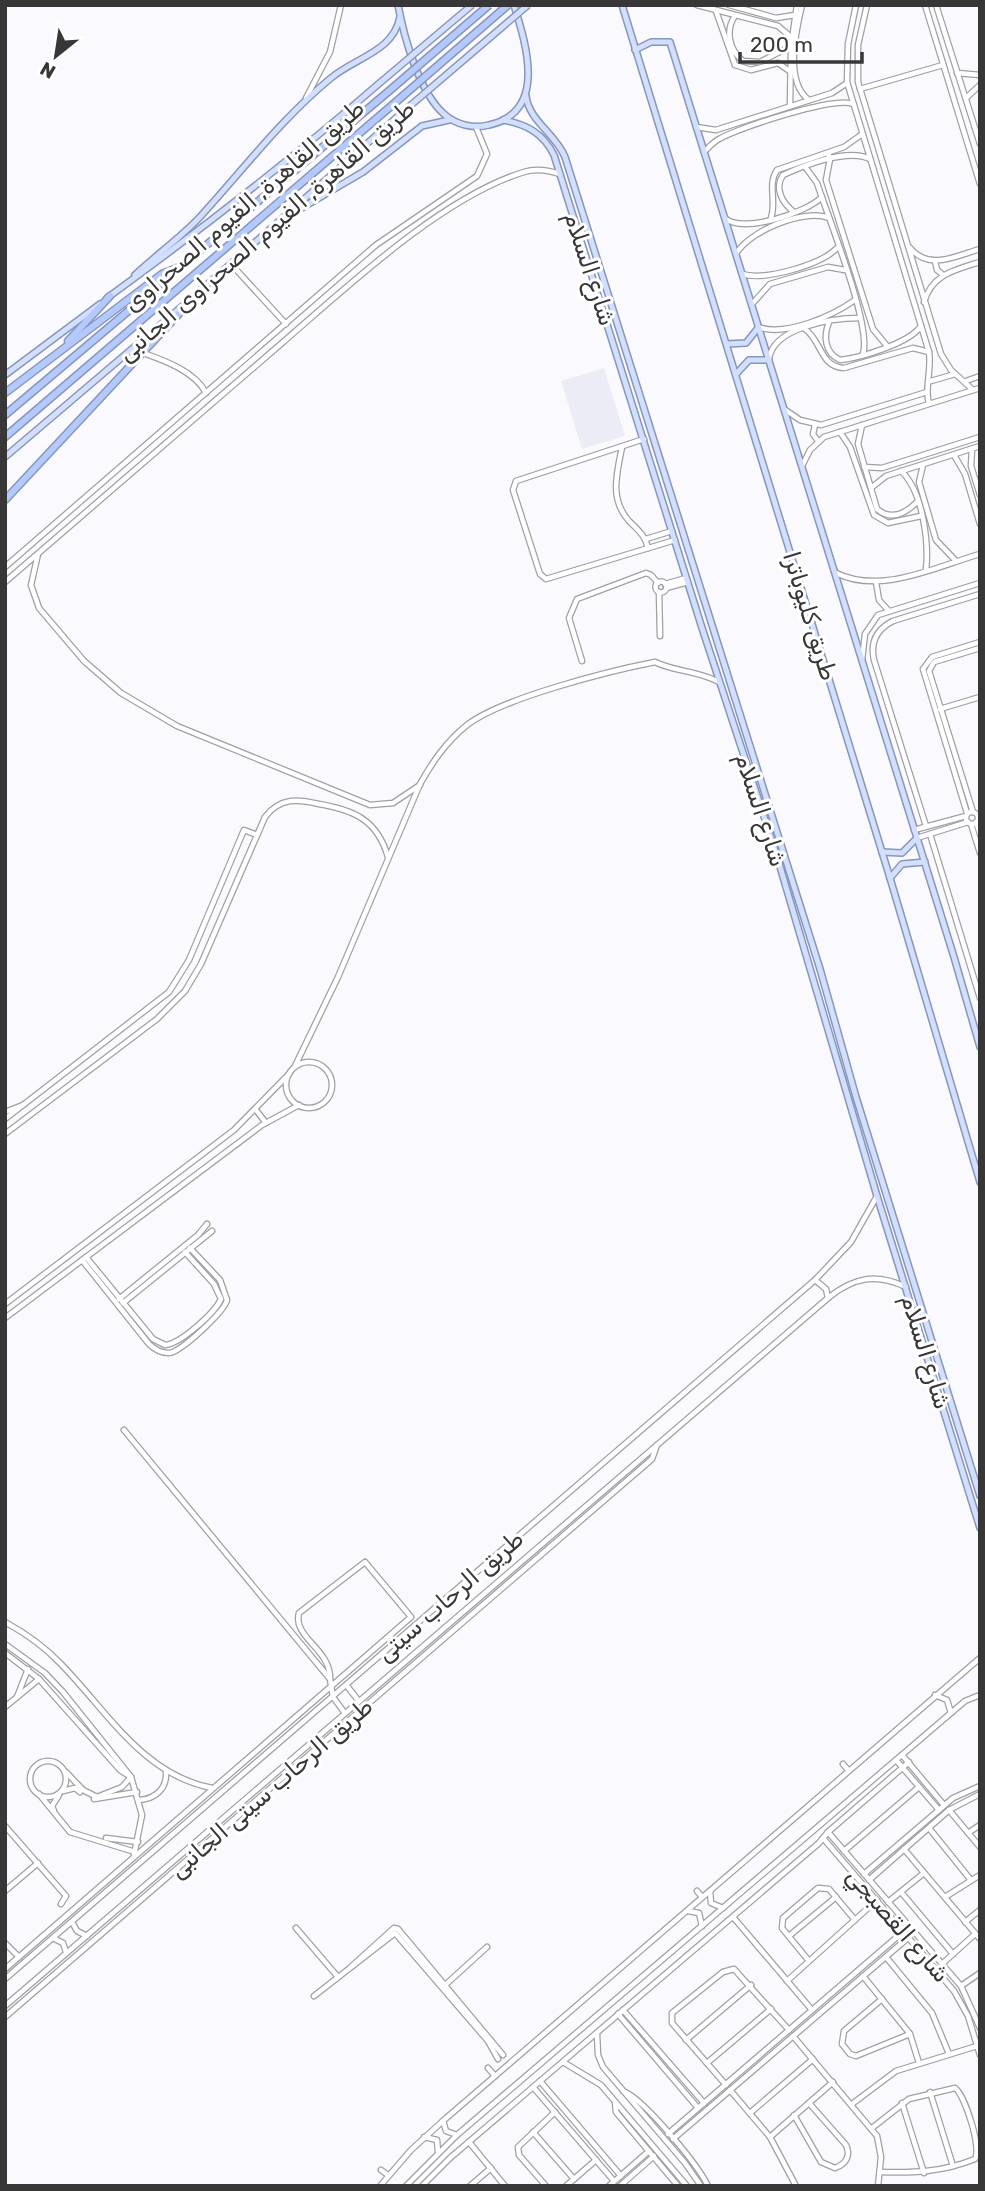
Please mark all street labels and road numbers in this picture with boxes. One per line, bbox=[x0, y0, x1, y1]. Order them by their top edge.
street label: طريق القاهرة, الفيوم الصحراوى الجانبى bbox=[112, 94, 421, 369]
street label: طريق القاهرة, الفيوم الصحراوى bbox=[118, 94, 371, 320]
street label: شارع السلام bbox=[557, 209, 622, 330]
street label: طريق كليوباترا bbox=[777, 548, 843, 684]
street label: شارع السلام bbox=[728, 750, 793, 871]
street label: شارع السلام bbox=[893, 1292, 957, 1413]
street label: طريق الرحاب سيتى bbox=[371, 1525, 529, 1667]
street label: طريق الرحاب سيتى الجانبى bbox=[164, 1692, 378, 1884]
street label: شارع القصبجي bbox=[837, 1862, 956, 1991]

